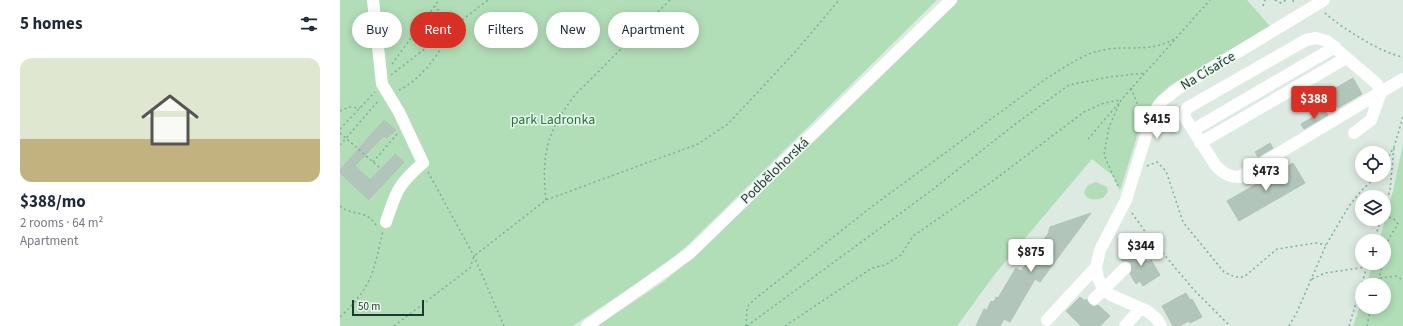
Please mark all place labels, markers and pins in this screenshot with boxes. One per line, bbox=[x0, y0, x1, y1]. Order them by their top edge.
pin: $388 bbox=[1290, 86, 1338, 120]
pin: $415 bbox=[1133, 106, 1181, 140]
pin: $473 bbox=[1242, 158, 1290, 192]
pin: $344 bbox=[1117, 233, 1165, 267]
pin: $875 bbox=[1007, 239, 1055, 273]

